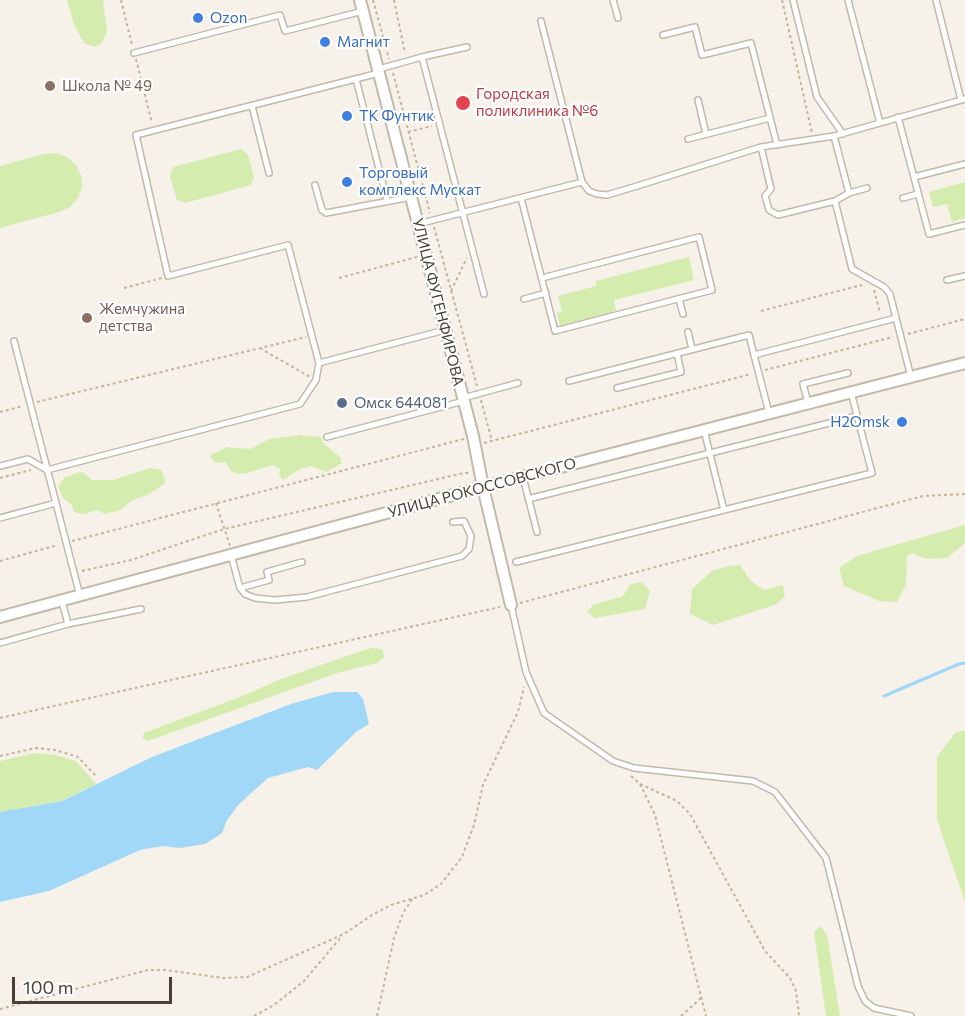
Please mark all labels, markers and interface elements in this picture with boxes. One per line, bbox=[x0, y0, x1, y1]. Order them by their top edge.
place label: Ozon bbox=[210, 9, 247, 27]
marker: Ozon bbox=[191, 11, 205, 25]
place label: Магнит bbox=[337, 33, 390, 51]
marker: Магнит bbox=[318, 35, 332, 49]
place label: Школа № 49 bbox=[62, 77, 152, 95]
marker: Школа № 49 bbox=[43, 79, 57, 93]
place label: Городская поликлиника №6 bbox=[476, 85, 598, 120]
marker: Городская поликлиника №6 bbox=[454, 94, 472, 112]
place label: ТК Фунтик bbox=[359, 107, 434, 125]
marker: ТК Фунтик bbox=[340, 109, 354, 123]
place label: Торговый комплекс Мускат bbox=[359, 164, 481, 199]
marker: Торговый комплекс Мускат bbox=[340, 175, 354, 189]
street label: УЛИЦА ФУГЕНФИРОВА bbox=[408, 216, 468, 388]
place label: Жемчужина детства bbox=[99, 300, 185, 335]
marker: Жемчужина детства bbox=[80, 311, 94, 325]
place label: Омск 644081 bbox=[354, 394, 448, 412]
marker: Омск 644081 bbox=[335, 396, 349, 410]
place label: H2Omsk bbox=[830, 413, 890, 431]
marker: H2Omsk bbox=[895, 415, 909, 429]
street label: УЛИЦА РОКОССОВСКОГО bbox=[386, 454, 578, 522]
scale bar bbox=[15, 965, 176, 1003]
text: 100 m bbox=[23, 976, 73, 998]

